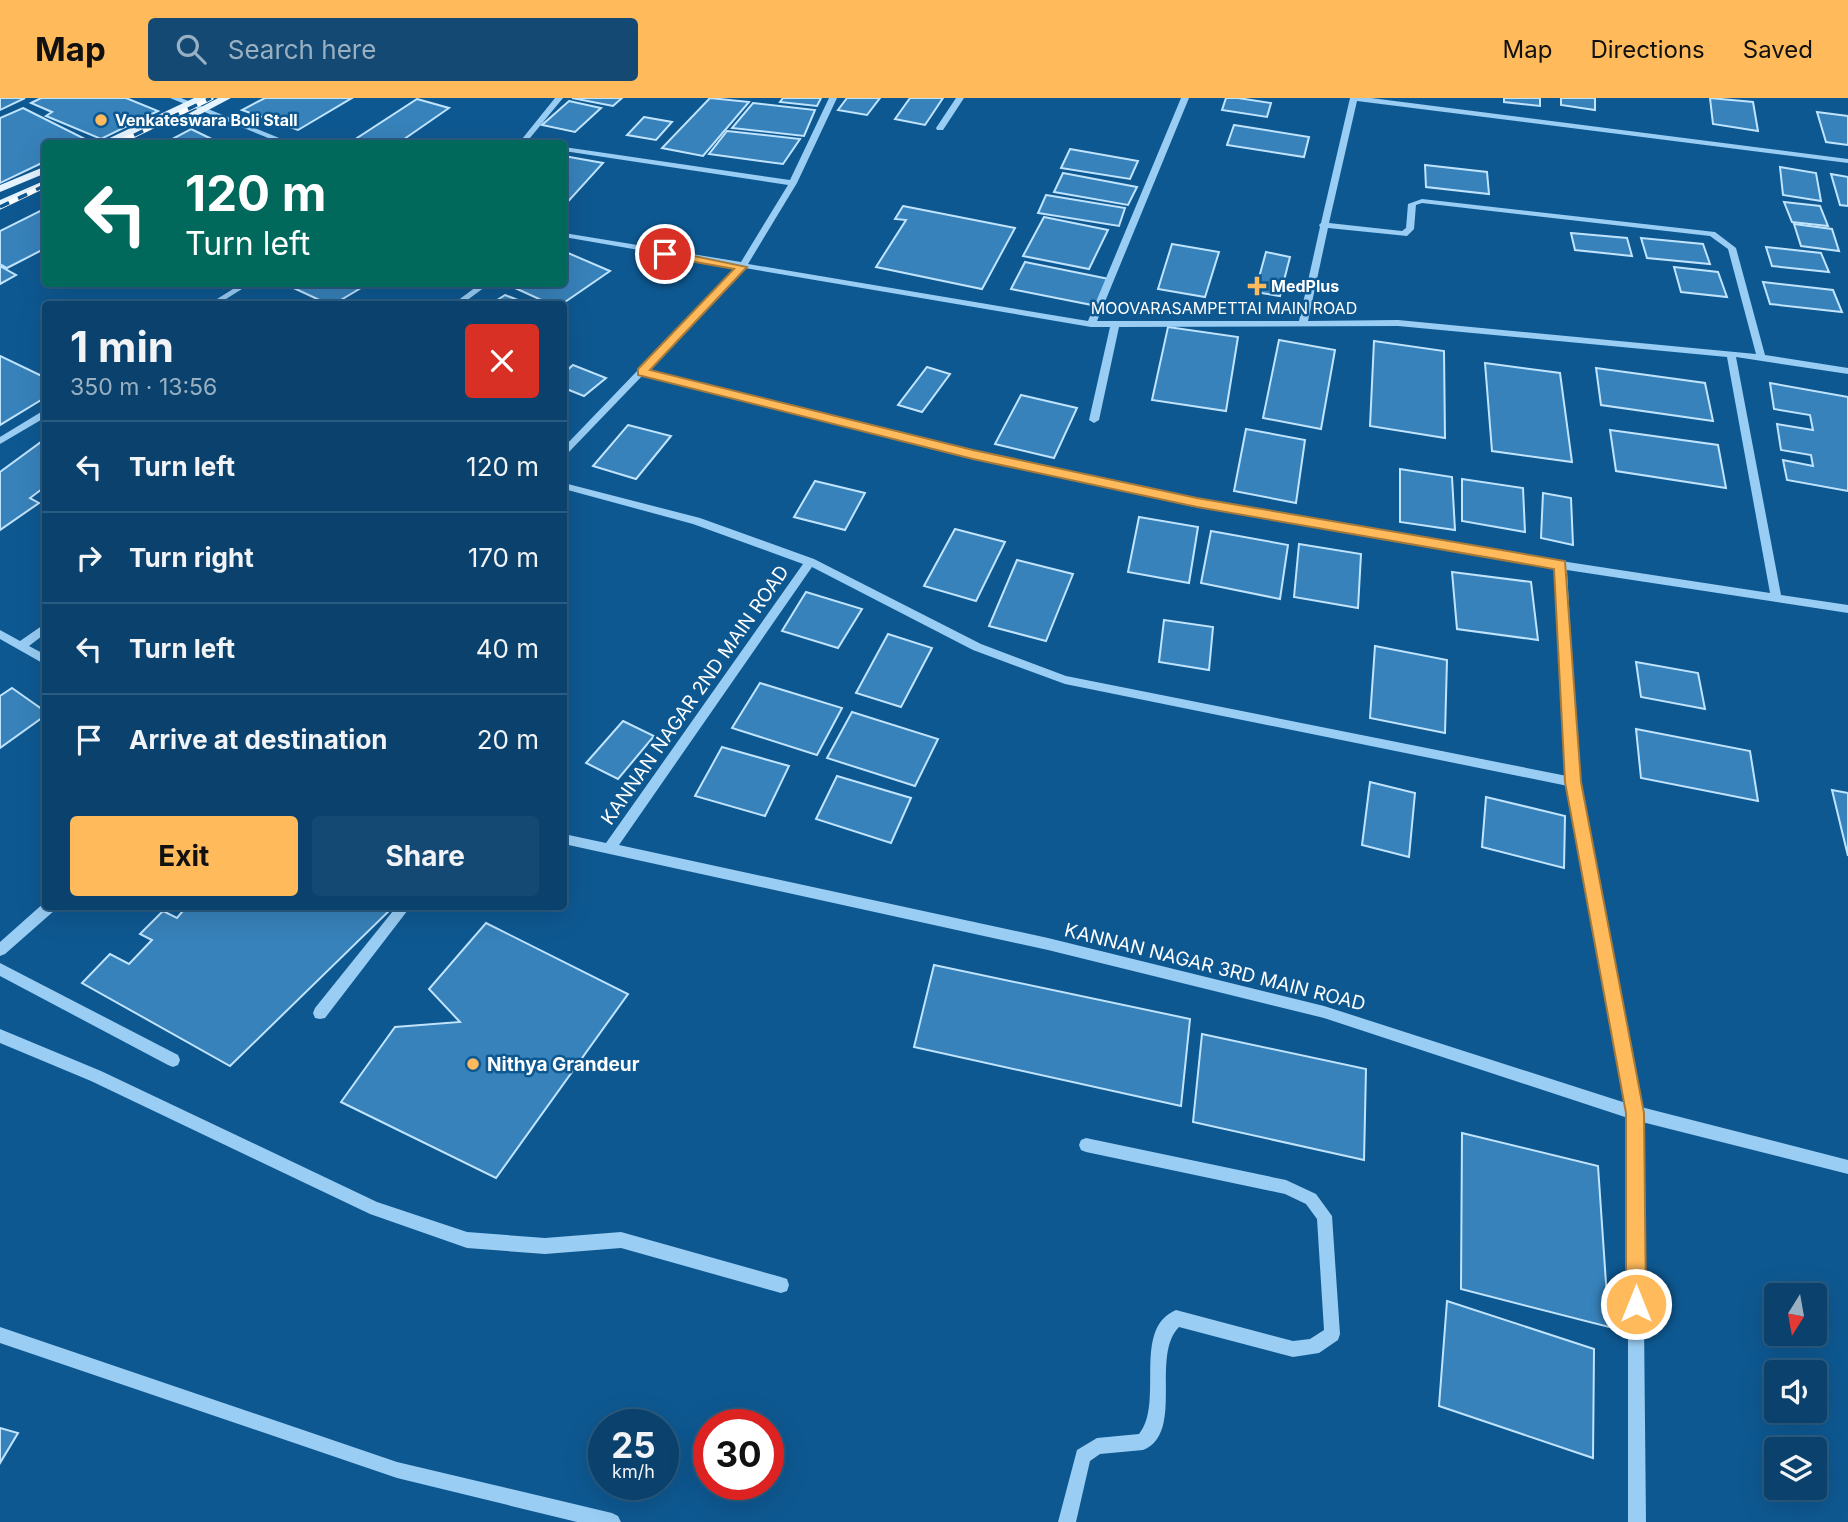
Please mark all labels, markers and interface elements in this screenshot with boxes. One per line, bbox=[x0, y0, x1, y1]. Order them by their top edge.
search box bbox=[148, 18, 638, 81]
text: Map bbox=[35, 29, 106, 69]
icon: search bbox=[172, 30, 210, 68]
text: Search here bbox=[228, 34, 376, 65]
text: Map bbox=[1503, 35, 1552, 64]
text: Directions bbox=[1590, 35, 1705, 64]
text: Saved bbox=[1743, 35, 1813, 64]
place label: Venkateswara Boli Stall bbox=[115, 110, 298, 130]
marker: Venkateswara Boli Stall bbox=[93, 112, 109, 128]
text: 120 m bbox=[185, 164, 326, 223]
icon: left bbox=[70, 168, 161, 259]
text: Turn left bbox=[185, 224, 310, 263]
pin bbox=[635, 224, 695, 284]
icon: arrive bbox=[646, 235, 684, 273]
place label: MedPlus bbox=[1271, 276, 1339, 296]
marker: MedPlus bbox=[1249, 278, 1265, 294]
street label: MOOVARASAMPETTAI MAIN ROAD bbox=[1091, 298, 1357, 318]
text: 1 min bbox=[70, 321, 174, 372]
button: close bbox=[465, 324, 539, 398]
text: 350 m · 13:56 bbox=[70, 373, 217, 401]
icon: left bbox=[70, 448, 108, 486]
text: Turn left bbox=[129, 451, 235, 482]
text: 120 m bbox=[466, 451, 539, 482]
icon: right bbox=[70, 539, 108, 577]
text: Turn right bbox=[129, 542, 254, 573]
text: 170 m bbox=[468, 542, 539, 573]
street label: KANNAN NAGAR 2ND MAIN ROAD bbox=[596, 561, 794, 829]
icon: left bbox=[70, 630, 108, 668]
text: Turn left bbox=[129, 633, 235, 664]
text: 40 m bbox=[476, 633, 539, 664]
icon: arrive bbox=[70, 721, 108, 759]
text: Arrive at destination bbox=[129, 724, 388, 755]
text: 20 m bbox=[477, 724, 539, 755]
button: Exit bbox=[70, 816, 298, 896]
button: Share bbox=[312, 816, 539, 896]
street label: KANNAN NAGAR 3RD MAIN ROAD bbox=[1062, 918, 1368, 1016]
place label: Nithya Grandeur bbox=[487, 1053, 640, 1076]
marker: Nithya Grandeur bbox=[465, 1056, 481, 1072]
position arrow bbox=[1599, 1267, 1673, 1341]
north arrow bbox=[1764, 1283, 1827, 1346]
map controls bbox=[1764, 1283, 1827, 1500]
button: sound bbox=[1764, 1360, 1827, 1423]
speed limit sign: 30 bbox=[693, 1409, 784, 1500]
text: 25 bbox=[611, 1424, 656, 1466]
button: layers bbox=[1764, 1437, 1827, 1500]
text: km/h bbox=[612, 1461, 655, 1482]

